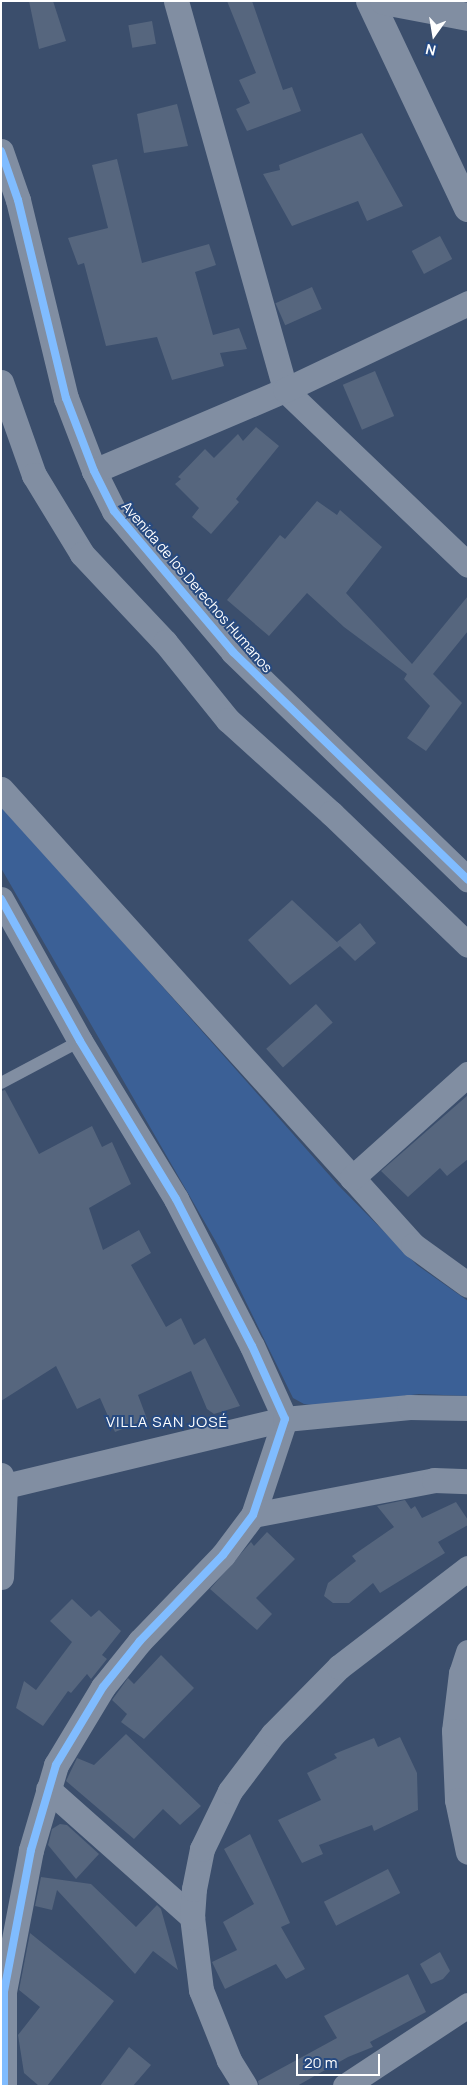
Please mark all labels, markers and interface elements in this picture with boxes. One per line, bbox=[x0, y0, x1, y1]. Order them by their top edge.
north arrow bbox=[409, 10, 459, 60]
text: N bbox=[423, 40, 438, 60]
street label: Avenida de los Derechos Humanos bbox=[118, 498, 276, 676]
district label: VILLA SAN JOSÉ bbox=[104, 1413, 230, 1431]
scale bar bbox=[299, 2044, 383, 2076]
text: 20 m bbox=[304, 2052, 337, 2073]

